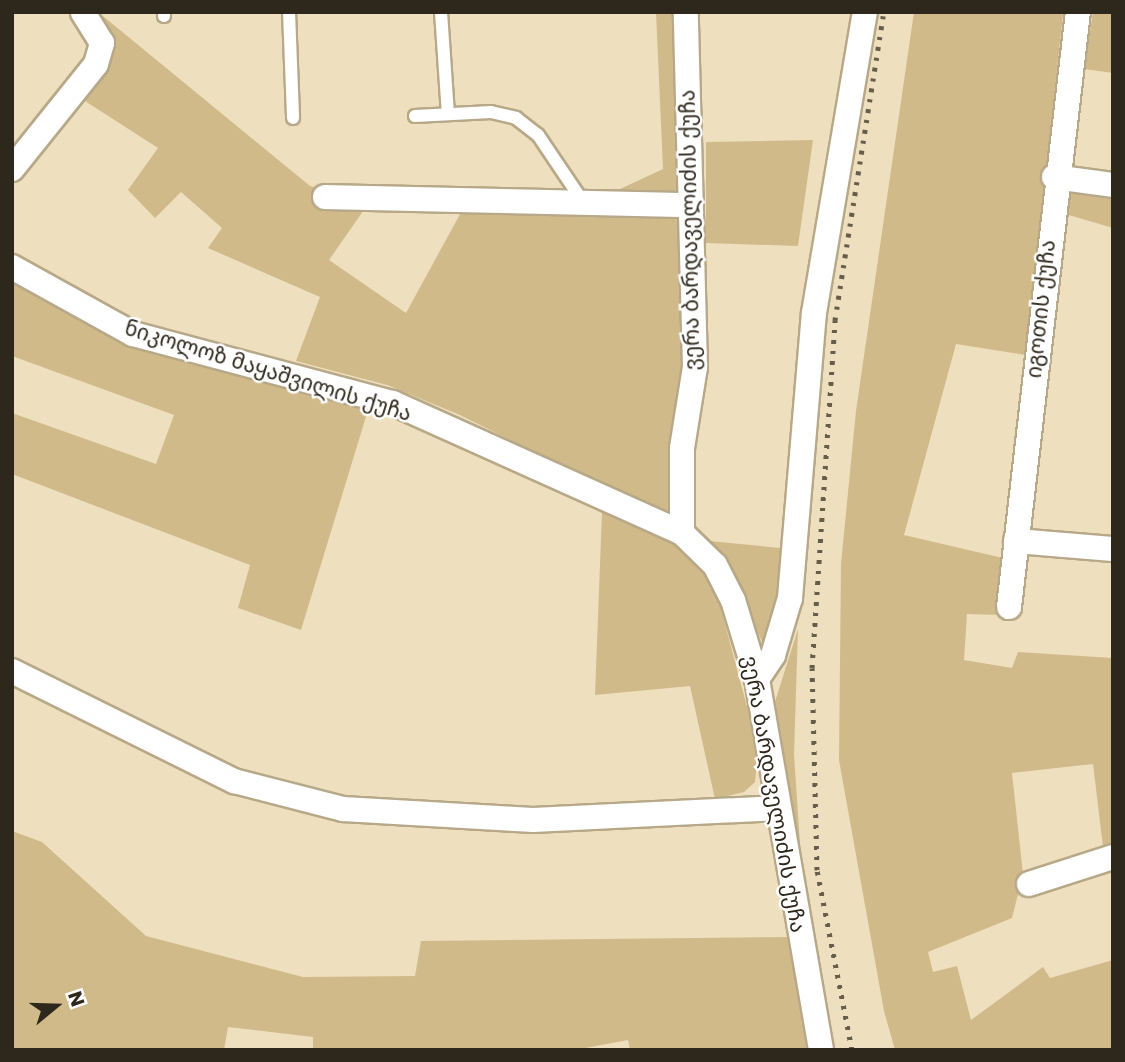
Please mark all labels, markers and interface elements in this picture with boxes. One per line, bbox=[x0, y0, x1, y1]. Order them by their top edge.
street label: ვერა ბარდაველიძის ქუჩა bbox=[675, 89, 705, 371]
street label: იგოთის ქუჩა bbox=[1021, 239, 1061, 379]
street label: ნიკოლოზ მაყაშვილის ქუჩა bbox=[122, 315, 414, 427]
street label: ვერა ბარდაველიძის ქუჩა bbox=[737, 654, 811, 934]
north arrow bbox=[21, 971, 91, 1041]
text: N bbox=[61, 988, 91, 1010]

